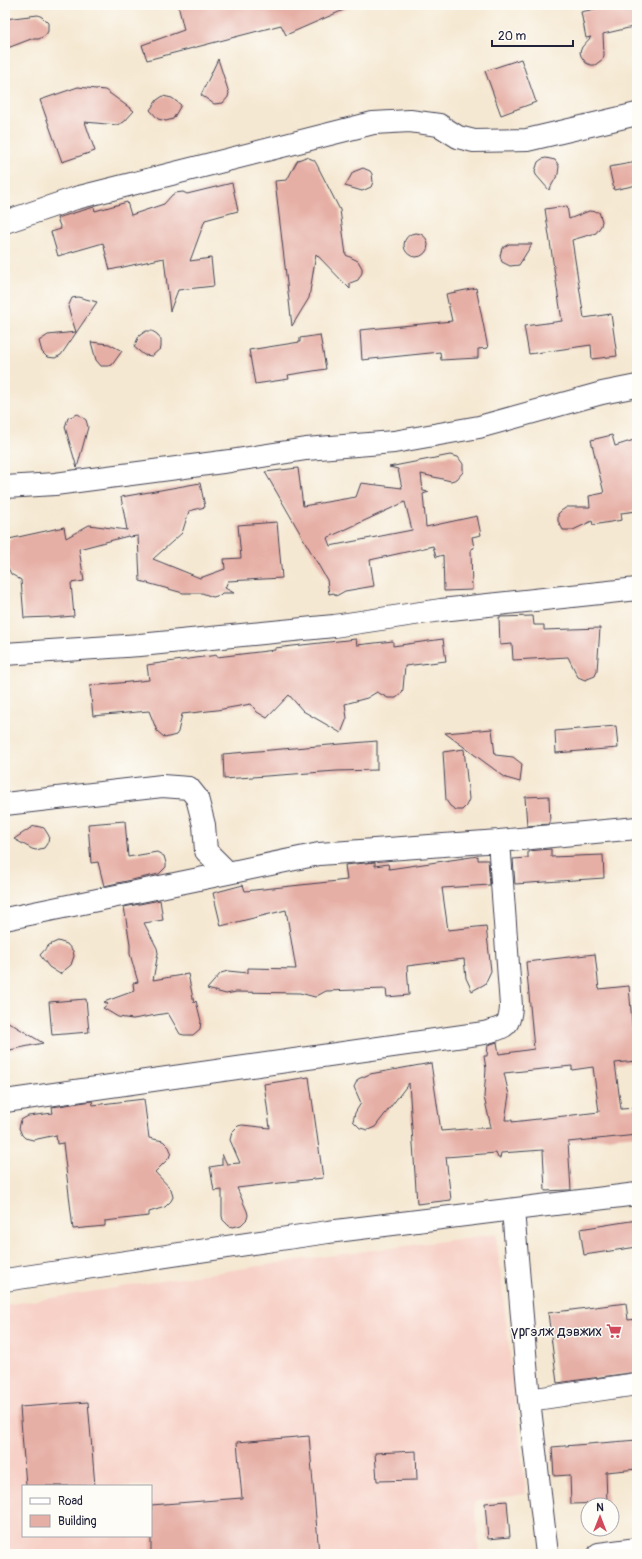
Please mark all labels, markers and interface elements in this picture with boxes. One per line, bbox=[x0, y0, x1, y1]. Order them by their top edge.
scale bar bbox=[492, 22, 573, 48]
text: 20 m bbox=[498, 29, 527, 44]
supermarket icon: үргэлж дэвжих bbox=[605, 1322, 623, 1340]
place label: үргэлж дэвжих bbox=[511, 1323, 602, 1340]
legend bbox=[22, 1485, 152, 1537]
text: Road bbox=[58, 1494, 83, 1509]
north arrow bbox=[580, 1497, 620, 1537]
text: N bbox=[596, 1501, 604, 1514]
text: Building bbox=[58, 1514, 97, 1529]

